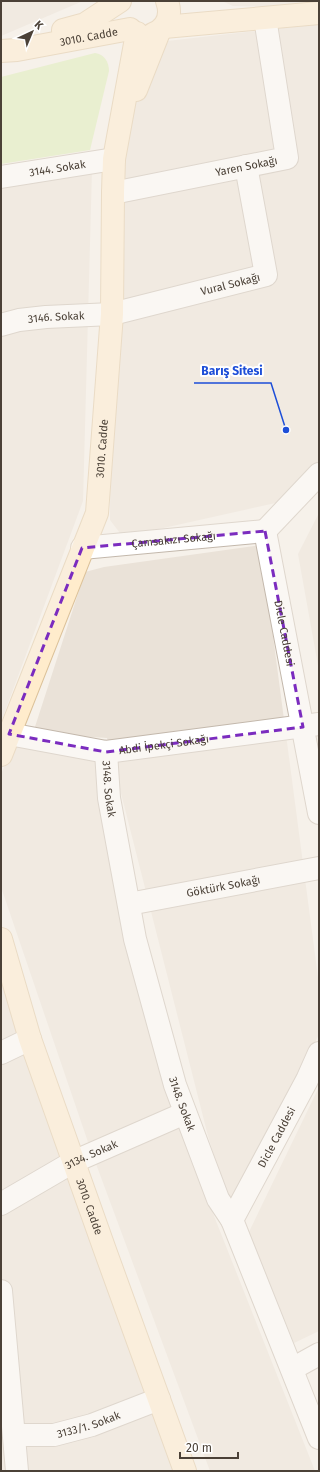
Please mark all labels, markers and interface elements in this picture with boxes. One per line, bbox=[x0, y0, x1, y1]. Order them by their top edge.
north arrow bbox=[12, 12, 52, 52]
text: K bbox=[32, 18, 46, 33]
street label: 3010. Cadde bbox=[59, 25, 119, 49]
street label: Yaren Sokağı bbox=[214, 154, 279, 179]
street label: 3144. Sokak bbox=[28, 158, 87, 179]
street label: Vural Sokağı bbox=[199, 271, 262, 298]
street label: 3146. Sokak bbox=[27, 309, 85, 326]
callout: Barış Sitesi bbox=[194, 359, 271, 383]
text: Barış Sitesi bbox=[201, 364, 263, 379]
street label: 3010. Cadde bbox=[94, 419, 111, 478]
street label: Çamsakızı Sokağı bbox=[131, 530, 216, 550]
street label: Dicle Caddesi bbox=[271, 599, 297, 667]
street label: Abdi İpekçi Sokağı bbox=[118, 733, 210, 757]
street label: 3148. Sokak bbox=[100, 760, 118, 819]
street label: Göktürk Sokağı bbox=[185, 873, 261, 900]
street label: 3148. Sokak bbox=[166, 1075, 198, 1133]
street label: Dicle Caddesi bbox=[255, 1105, 298, 1170]
street label: 3134. Sokak bbox=[63, 1137, 120, 1172]
street label: 3010. Cadde bbox=[73, 1177, 105, 1237]
street label: 3133/1. Sokak bbox=[56, 1409, 122, 1441]
scale bar bbox=[180, 1434, 238, 1460]
text: 20 m bbox=[186, 1441, 212, 1455]

